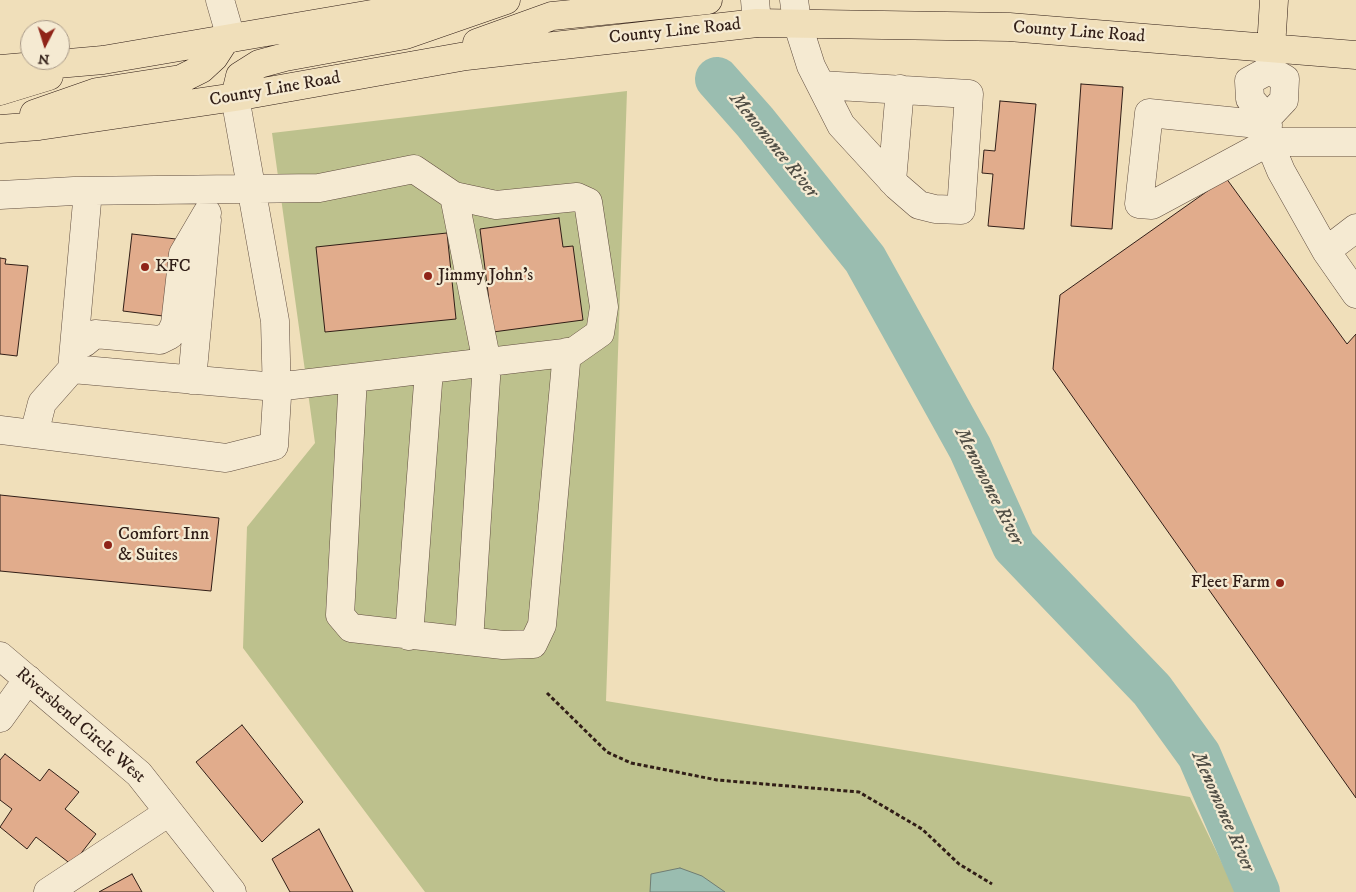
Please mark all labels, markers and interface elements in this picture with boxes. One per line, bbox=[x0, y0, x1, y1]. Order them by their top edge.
street label: County Line Road bbox=[608, 14, 742, 50]
street label: County Line Road bbox=[1012, 18, 1146, 48]
north arrow bbox=[20, 20, 70, 70]
text: N bbox=[37, 49, 50, 68]
street label: County Line Road bbox=[208, 68, 342, 112]
water label: Menomonee River bbox=[724, 89, 822, 203]
place label: KFC bbox=[155, 256, 191, 278]
marker: KFC bbox=[139, 261, 151, 273]
place label: Jimmy John's bbox=[438, 265, 533, 287]
marker: Jimmy John's bbox=[422, 270, 434, 282]
water label: Menomonee River bbox=[949, 424, 1027, 550]
place label: Comfort Inn & Suites bbox=[118, 524, 209, 566]
marker: Comfort Inn & Suites bbox=[102, 539, 114, 551]
place label: Fleet Farm bbox=[1191, 572, 1270, 594]
marker: Fleet Farm bbox=[1274, 577, 1286, 589]
street label: Riversbend Circle West bbox=[11, 664, 149, 788]
water label: Menomonee River bbox=[1185, 749, 1259, 875]

